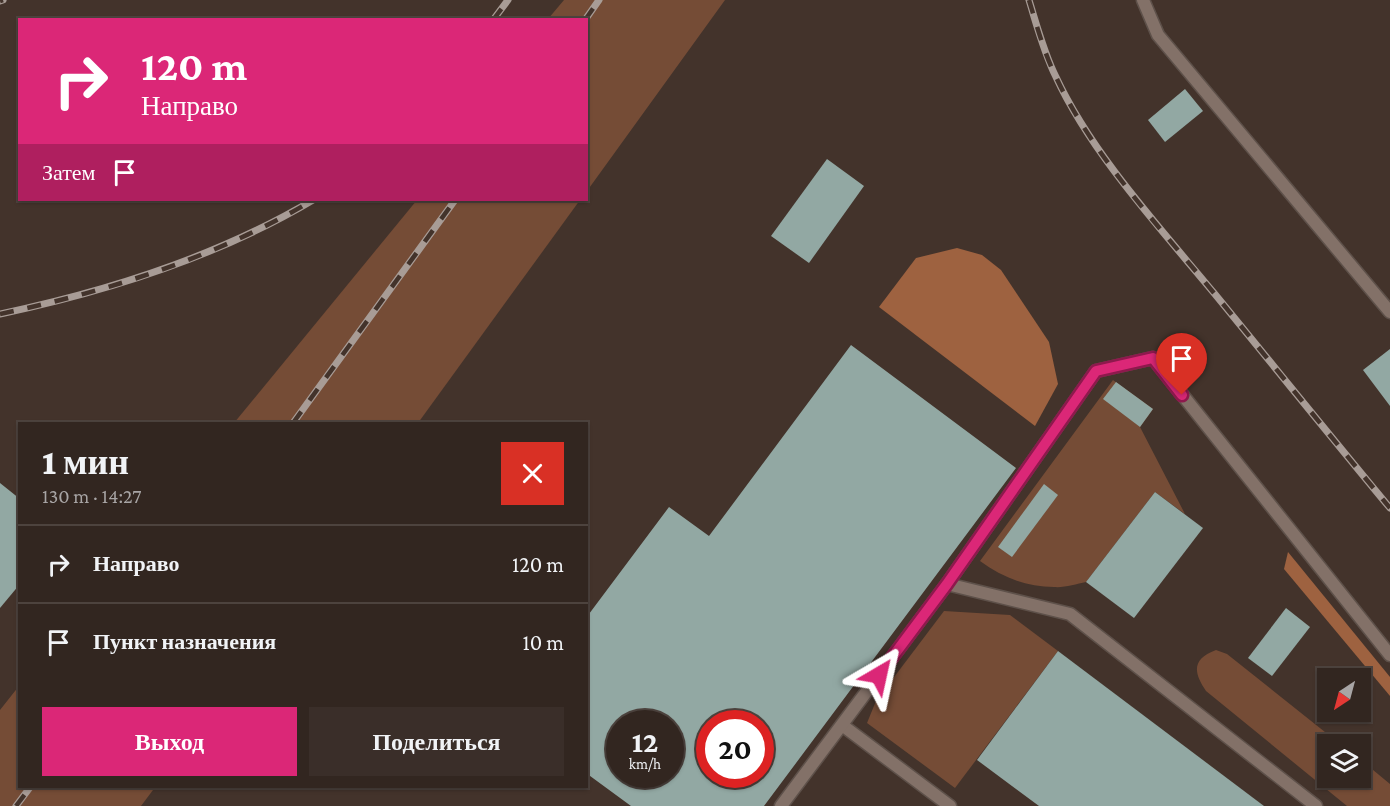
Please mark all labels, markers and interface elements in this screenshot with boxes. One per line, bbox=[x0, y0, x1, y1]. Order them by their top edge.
icon: right bbox=[42, 42, 120, 120]
text: 120 m bbox=[141, 42, 247, 89]
text: Направо bbox=[141, 91, 238, 121]
icon: arrive bbox=[108, 156, 141, 189]
text: Затем bbox=[42, 160, 96, 185]
pin bbox=[1156, 333, 1207, 395]
icon: arrive bbox=[1165, 342, 1198, 375]
text: 1 мин bbox=[42, 442, 129, 482]
button: close bbox=[501, 442, 564, 505]
text: 130 m · 14:27 bbox=[42, 485, 141, 507]
icon: right bbox=[42, 548, 75, 581]
text: Направо bbox=[93, 551, 179, 576]
text: 120 m bbox=[512, 552, 564, 577]
icon: arrive bbox=[42, 626, 75, 659]
text: Пункт назначения bbox=[93, 629, 276, 654]
text: 10 m bbox=[522, 630, 564, 655]
position arrow bbox=[847, 643, 911, 707]
north arrow bbox=[1317, 668, 1371, 722]
map controls bbox=[1317, 668, 1371, 788]
button: Выход bbox=[42, 707, 297, 776]
button: Поделиться bbox=[309, 707, 564, 776]
speed limit sign: 20 bbox=[696, 710, 774, 788]
text: 12 bbox=[632, 725, 658, 758]
button: layers bbox=[1317, 734, 1371, 788]
text: km/h bbox=[629, 756, 661, 772]

